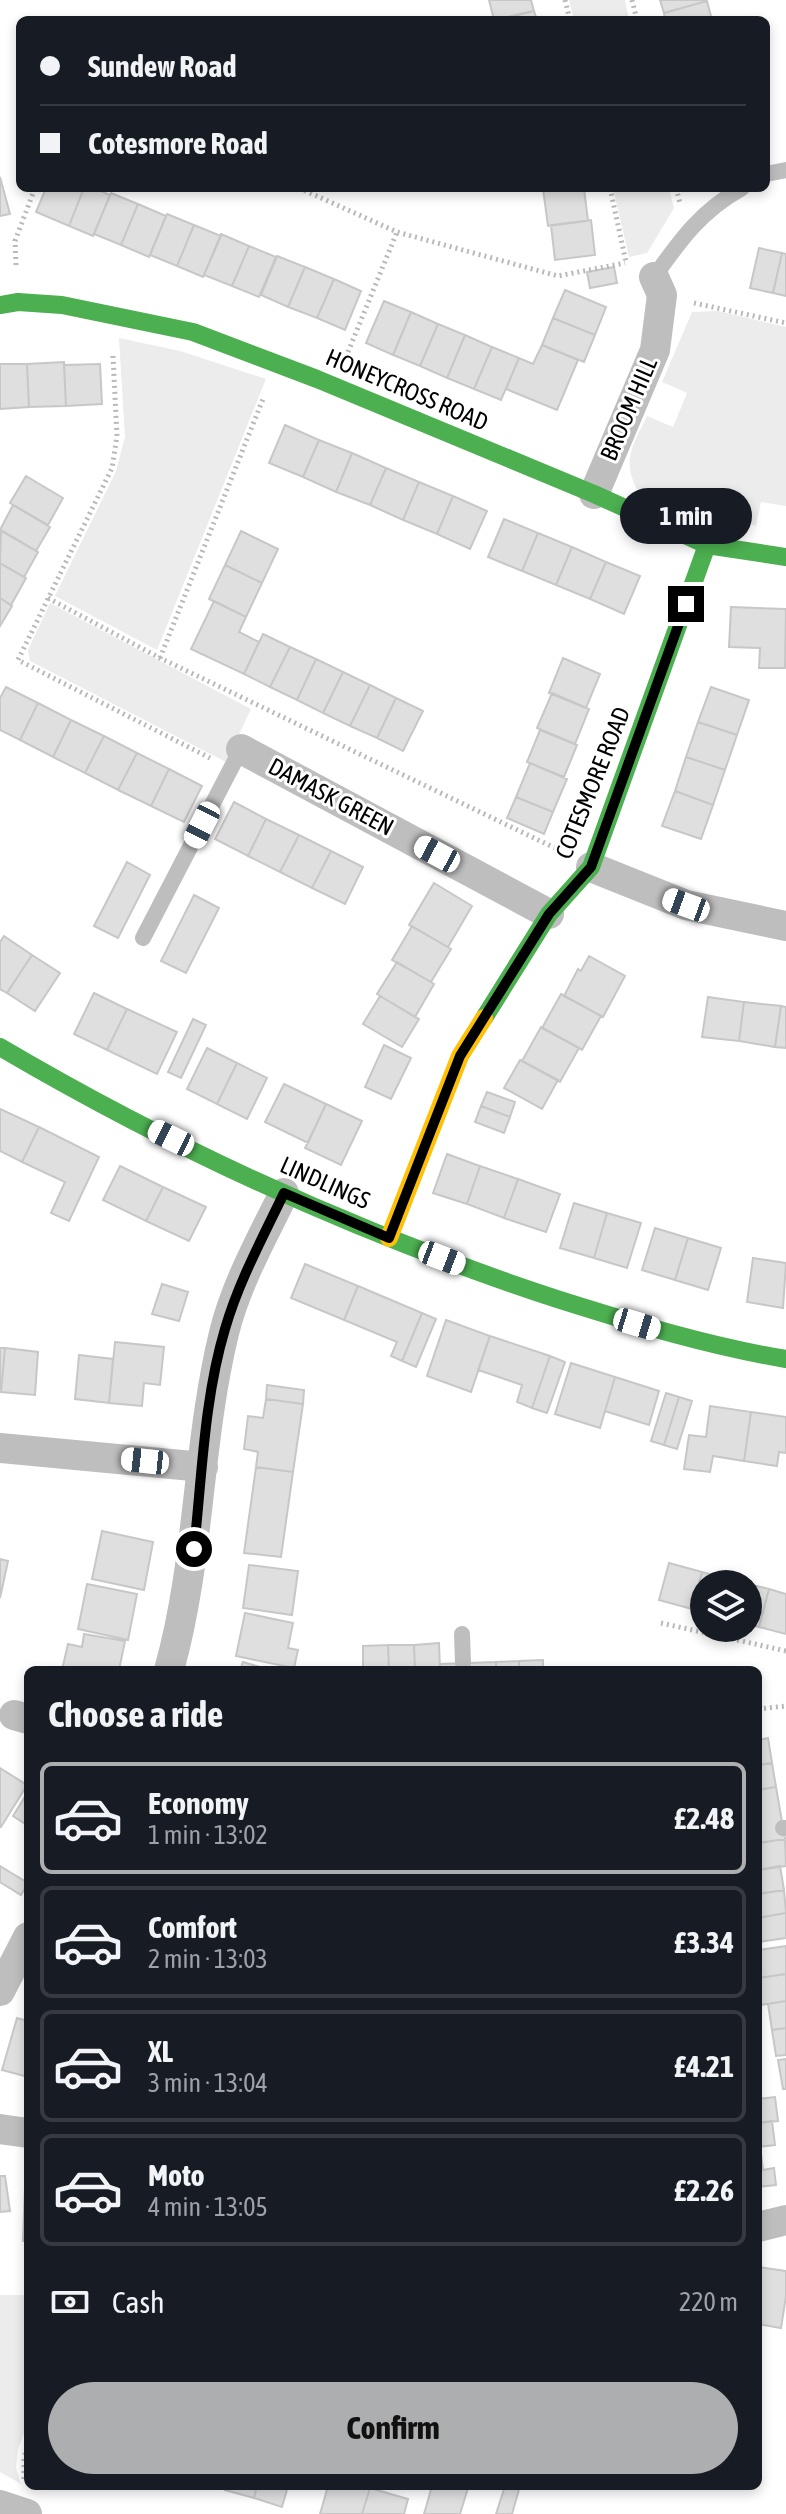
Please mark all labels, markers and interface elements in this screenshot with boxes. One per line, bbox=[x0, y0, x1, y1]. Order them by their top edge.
text: Sundew Road bbox=[88, 49, 236, 83]
text: Cotesmore Road bbox=[88, 126, 268, 160]
street label: HONEYCROSS ROAD bbox=[322, 343, 492, 436]
street label: BROOM HILL bbox=[595, 353, 663, 464]
callout: 1 min bbox=[620, 488, 752, 544]
text: 1 min bbox=[659, 501, 713, 531]
route end bbox=[668, 586, 704, 622]
street label: COTESMORE ROAD bbox=[550, 703, 635, 863]
street label: DAMASK GREEN bbox=[264, 752, 398, 841]
car bbox=[180, 798, 224, 852]
car bbox=[410, 832, 464, 876]
car bbox=[659, 886, 713, 924]
car bbox=[144, 1117, 198, 1159]
street label: LINDLINGS bbox=[276, 1151, 374, 1214]
car bbox=[415, 1238, 469, 1278]
car bbox=[611, 1306, 663, 1342]
car bbox=[120, 1447, 170, 1475]
route start bbox=[176, 1531, 212, 1567]
map controls bbox=[690, 1570, 762, 1642]
button: layers bbox=[690, 1570, 762, 1642]
text: Choose a ride bbox=[48, 1693, 223, 1735]
icon: car bbox=[52, 1782, 124, 1854]
text: Economy bbox=[148, 1786, 249, 1820]
text: £2.48 bbox=[674, 1801, 734, 1835]
text: 1 min · 13:02 bbox=[148, 1820, 268, 1850]
icon: car bbox=[52, 1906, 124, 1978]
text: Comfort bbox=[148, 1910, 237, 1944]
text: £3.34 bbox=[674, 1925, 734, 1959]
text: 2 min · 13:03 bbox=[148, 1944, 268, 1974]
icon: car bbox=[52, 2030, 124, 2102]
text: XL bbox=[148, 2034, 173, 2068]
text: £4.21 bbox=[674, 2049, 734, 2083]
text: 3 min · 13:04 bbox=[148, 2068, 268, 2098]
icon: car bbox=[52, 2154, 124, 2226]
text: Moto bbox=[148, 2158, 205, 2192]
text: £2.26 bbox=[674, 2173, 734, 2207]
text: 4 min · 13:05 bbox=[148, 2192, 268, 2222]
icon: cash bbox=[48, 2280, 92, 2324]
text: Cash bbox=[112, 2285, 165, 2319]
text: 220 m bbox=[679, 2287, 738, 2317]
button: Confirm bbox=[48, 2382, 738, 2474]

